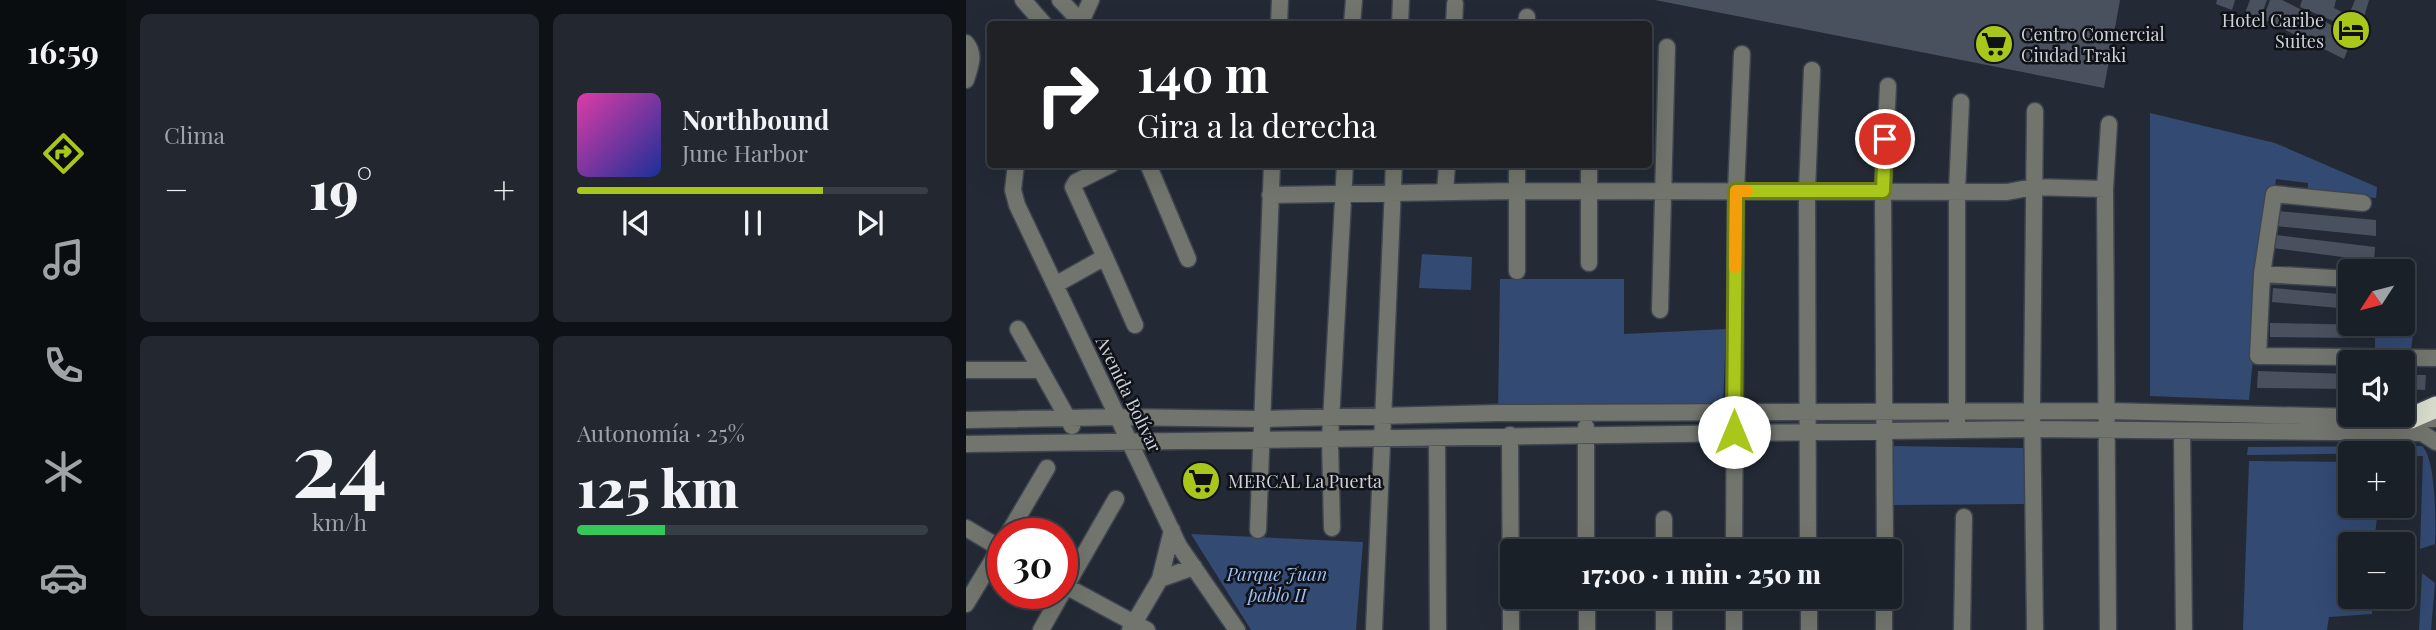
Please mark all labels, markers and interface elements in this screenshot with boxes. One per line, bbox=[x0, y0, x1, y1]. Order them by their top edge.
place label: Hotel Caribe Suites bbox=[2222, 8, 2324, 53]
hotel icon: Hotel Caribe Suites bbox=[2330, 9, 2372, 51]
place label: Centro Comercial Ciudad Traki bbox=[2021, 22, 2165, 67]
supermarket icon: Centro Comercial Ciudad Traki bbox=[1973, 23, 2015, 65]
text: 16:59 bbox=[27, 29, 99, 72]
text: 140 m bbox=[1137, 40, 1269, 105]
icon: right bbox=[1022, 49, 1113, 140]
text: Northbound bbox=[682, 102, 829, 137]
text: Gira a la derecha bbox=[1137, 103, 1377, 146]
pin bbox=[1855, 109, 1915, 169]
text: Clima bbox=[164, 119, 225, 150]
icon: arrive bbox=[1866, 120, 1904, 158]
icon: directions bbox=[39, 129, 88, 178]
text: June Harbor bbox=[682, 137, 808, 168]
text: 19° bbox=[309, 154, 372, 223]
text: − bbox=[164, 163, 189, 214]
text: + bbox=[493, 163, 515, 214]
icon: previous bbox=[617, 204, 655, 242]
icon: pause bbox=[734, 204, 772, 242]
icon: next bbox=[851, 204, 889, 242]
icon: music bbox=[39, 235, 88, 284]
north arrow bbox=[2338, 259, 2415, 336]
map controls bbox=[2338, 259, 2415, 609]
street label: Avenida Bolívar bbox=[1090, 331, 1167, 456]
icon: phone bbox=[39, 341, 88, 390]
button: sound bbox=[2338, 350, 2415, 427]
position arrow bbox=[1697, 395, 1771, 469]
text: 24 bbox=[292, 400, 387, 521]
text: Autonomía · 25% bbox=[577, 417, 745, 448]
button: + bbox=[2338, 441, 2415, 518]
icon: climate bbox=[39, 447, 88, 496]
text: 125 km bbox=[577, 452, 739, 521]
supermarket icon: MERCAL La Puerta bbox=[1180, 460, 1222, 502]
place label: MERCAL La Puerta bbox=[1228, 469, 1382, 493]
text: km/h bbox=[312, 506, 367, 537]
speed limit sign: 30 bbox=[987, 518, 1078, 609]
button: − bbox=[2338, 532, 2415, 609]
icon: car bbox=[39, 553, 88, 602]
text: 17:00 · 1 min · 250 m bbox=[1581, 556, 1821, 591]
park label: Parque Juan pablo II bbox=[1226, 562, 1327, 607]

